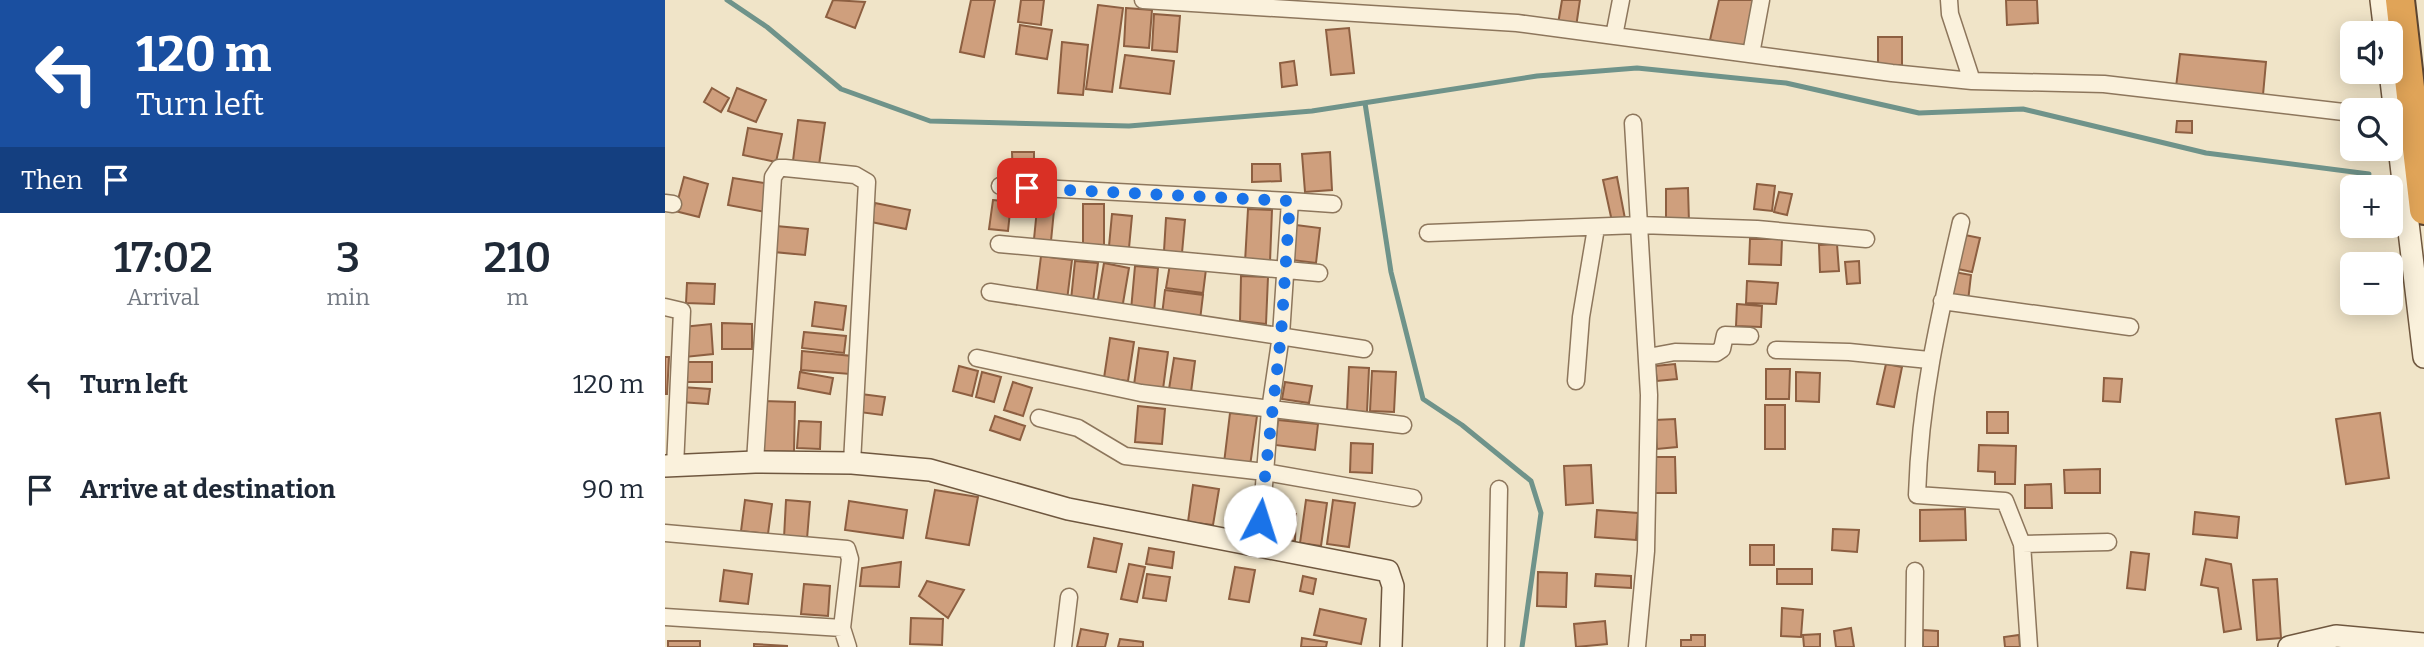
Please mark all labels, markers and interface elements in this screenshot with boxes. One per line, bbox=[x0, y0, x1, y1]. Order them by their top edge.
map controls bbox=[2340, 21, 2403, 315]
button: sound bbox=[2340, 21, 2403, 84]
text: 120 m bbox=[136, 25, 271, 84]
icon: left bbox=[21, 28, 112, 119]
text: Turn left bbox=[136, 85, 264, 123]
button: search bbox=[2340, 98, 2403, 161]
pin bbox=[997, 158, 1057, 218]
icon: arrive bbox=[97, 161, 135, 199]
text: Then bbox=[21, 165, 83, 196]
icon: arrive bbox=[1008, 169, 1046, 207]
button: + bbox=[2340, 175, 2403, 238]
text: 17:02 bbox=[114, 233, 213, 283]
text: 3 bbox=[336, 233, 360, 283]
text: 210 bbox=[483, 233, 551, 283]
button: − bbox=[2340, 252, 2403, 315]
text: Arrival bbox=[127, 283, 200, 311]
text: min bbox=[326, 283, 370, 311]
text: m bbox=[506, 283, 528, 311]
icon: left bbox=[21, 366, 59, 404]
text: Turn left bbox=[80, 369, 188, 400]
text: 120 m bbox=[573, 369, 644, 400]
icon: arrive bbox=[21, 471, 59, 509]
text: Arrive at destination bbox=[80, 474, 335, 505]
text: 90 m bbox=[582, 474, 644, 505]
position arrow bbox=[1223, 484, 1297, 558]

